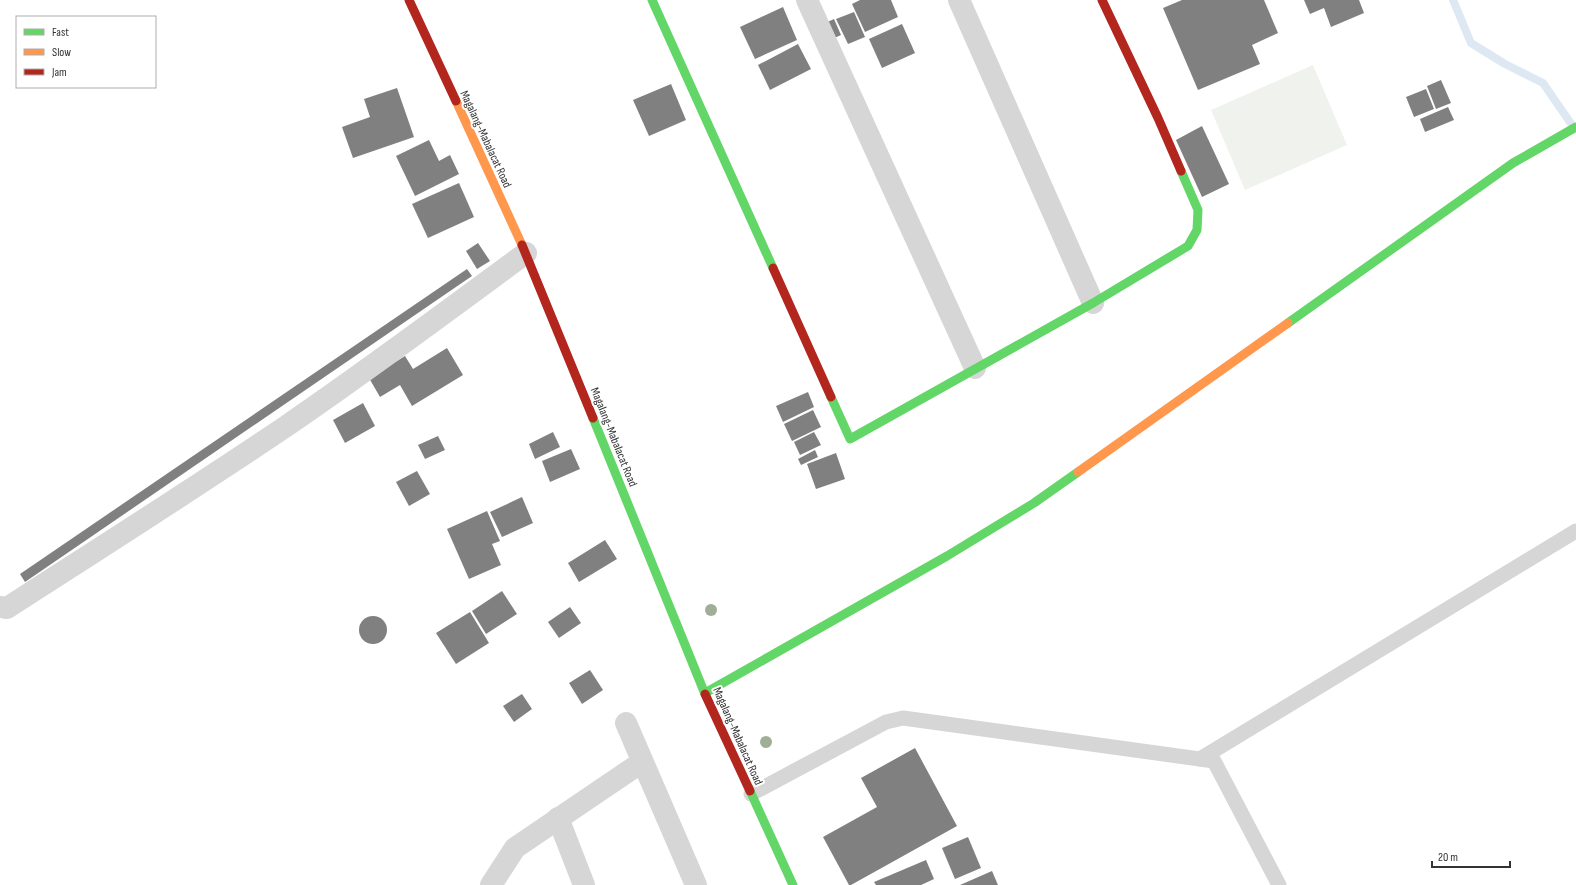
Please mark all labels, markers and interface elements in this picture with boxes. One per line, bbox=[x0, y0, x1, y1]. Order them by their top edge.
legend bbox=[16, 16, 156, 88]
text: Fast bbox=[52, 25, 69, 40]
text: Slow bbox=[52, 45, 71, 60]
text: Jam bbox=[51, 65, 67, 80]
street label: Magalang-Mabalacat Road bbox=[456, 88, 515, 190]
street label: Magalang-Mabalacat Road bbox=[587, 385, 640, 489]
street label: Magalang-Mabalacat Road bbox=[709, 685, 766, 787]
scale bar bbox=[1432, 843, 1510, 869]
text: 20 m bbox=[1438, 850, 1458, 865]

